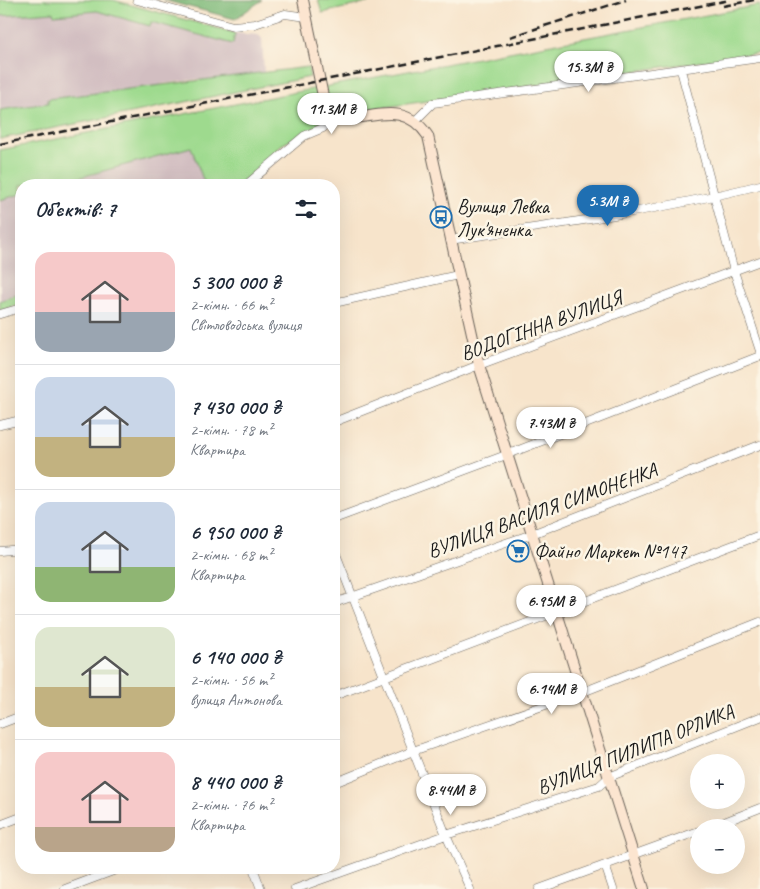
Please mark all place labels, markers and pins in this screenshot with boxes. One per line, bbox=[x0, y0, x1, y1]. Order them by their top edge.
pin: 15.3M ₴ bbox=[543, 51, 635, 93]
pin: 11.3M ₴ bbox=[286, 92, 378, 135]
pin: 5.3M ₴ bbox=[567, 184, 649, 227]
place label: Вулиця Левка Лук'яненка bbox=[457, 194, 551, 242]
bus stop icon: Вулиця Левка Лук'яненка bbox=[429, 205, 453, 229]
pin: 7.43M ₴ bbox=[505, 406, 597, 449]
supermarket icon: Файно Маркет №147 bbox=[506, 539, 530, 563]
place label: Файно Маркет №147 bbox=[534, 539, 688, 564]
pin: 6.95M ₴ bbox=[505, 584, 597, 627]
pin: 6.14M ₴ bbox=[506, 672, 598, 715]
pin: 8.44M ₴ bbox=[405, 774, 497, 816]

